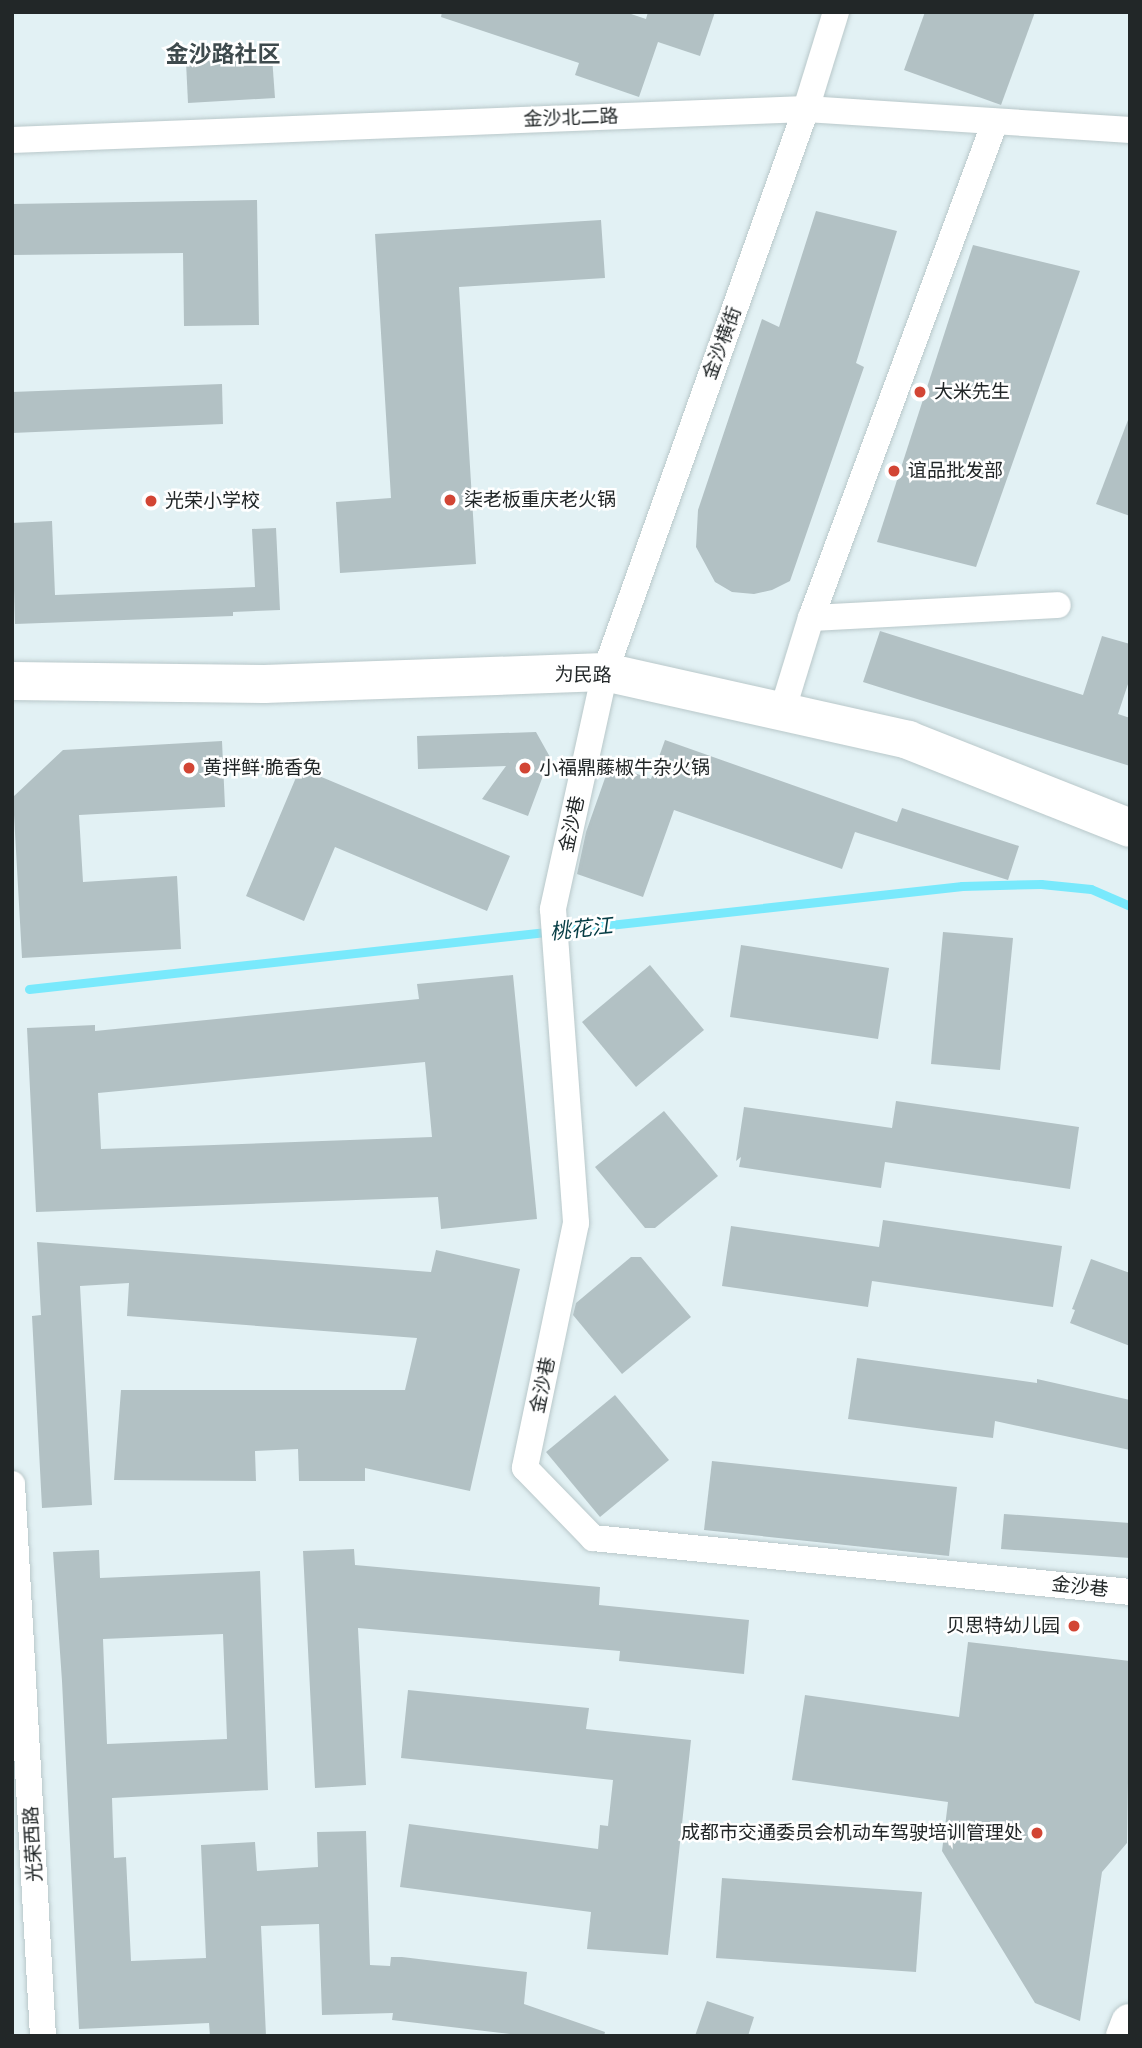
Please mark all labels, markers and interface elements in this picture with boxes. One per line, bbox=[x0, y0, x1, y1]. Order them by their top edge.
district label: 金沙路社区 bbox=[166, 39, 280, 67]
street label: 金沙北二路 bbox=[523, 105, 619, 131]
street label: 金沙横街 bbox=[698, 303, 746, 383]
place label: 大米先生 bbox=[934, 381, 1010, 403]
marker: 大米先生 bbox=[912, 384, 928, 400]
place label: 谊品批发部 bbox=[908, 460, 1003, 482]
marker: 谊品批发部 bbox=[886, 463, 902, 479]
place label: 柒老板重庆老火锅 bbox=[464, 489, 616, 511]
place label: 光荣小学校 bbox=[165, 490, 260, 512]
marker: 柒老板重庆老火锅 bbox=[442, 492, 458, 508]
marker: 光荣小学校 bbox=[143, 493, 159, 509]
street label: 为民路 bbox=[554, 663, 612, 687]
place label: 黄拌鲜·脆香兔 bbox=[203, 757, 322, 779]
place label: 小福鼎藤椒牛杂火锅 bbox=[539, 757, 710, 779]
marker: 黄拌鲜·脆香兔 bbox=[181, 760, 197, 776]
marker: 小福鼎藤椒牛杂火锅 bbox=[517, 760, 533, 776]
street label: 金沙巷 bbox=[555, 794, 589, 854]
water label: 桃花江 bbox=[548, 912, 614, 944]
street label: 金沙巷 bbox=[526, 1355, 560, 1415]
street label: 金沙巷 bbox=[1050, 1573, 1110, 1601]
place label: 贝思特幼儿园 bbox=[946, 1615, 1060, 1637]
marker: 贝思特幼儿园 bbox=[1066, 1618, 1082, 1634]
street label: 光荣西路 bbox=[20, 1805, 46, 1883]
place label: 成都市交通委员会机动车驾驶培训管理处 bbox=[681, 1822, 1023, 1844]
marker: 成都市交通委员会机动车驾驶培训管理处 bbox=[1029, 1825, 1045, 1841]

